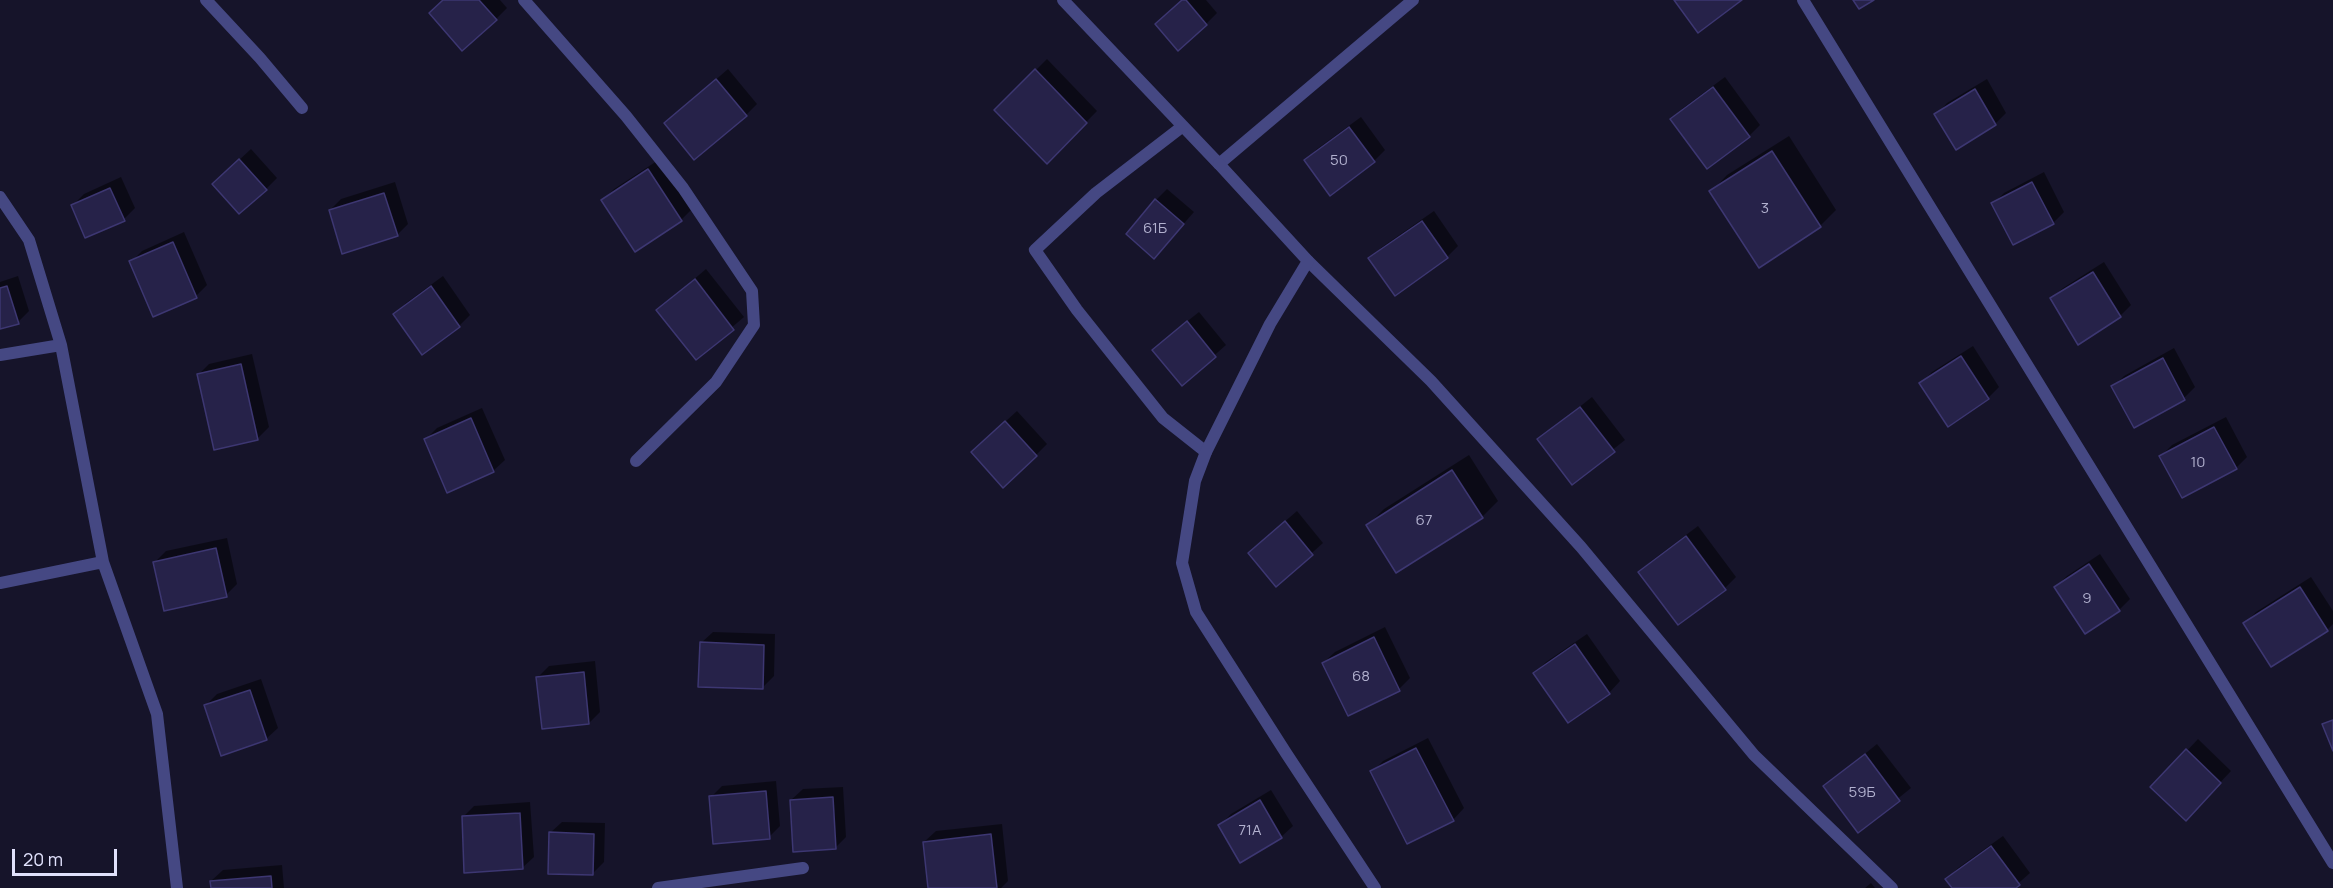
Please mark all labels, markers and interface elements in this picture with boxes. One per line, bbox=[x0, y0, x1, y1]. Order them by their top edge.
house number: 50 bbox=[1330, 152, 1348, 170]
house number: 3 bbox=[1761, 200, 1769, 218]
house number: 61Б bbox=[1143, 220, 1167, 238]
house number: 10 bbox=[2191, 454, 2205, 472]
house number: 67 bbox=[1416, 512, 1432, 530]
house number: 9 bbox=[2082, 590, 2092, 608]
house number: 68 bbox=[1352, 668, 1370, 686]
house number: 59Б bbox=[1848, 784, 1876, 802]
house number: 71А bbox=[1239, 822, 1261, 840]
scale bar bbox=[15, 837, 120, 875]
text: 20 m bbox=[23, 847, 63, 871]

